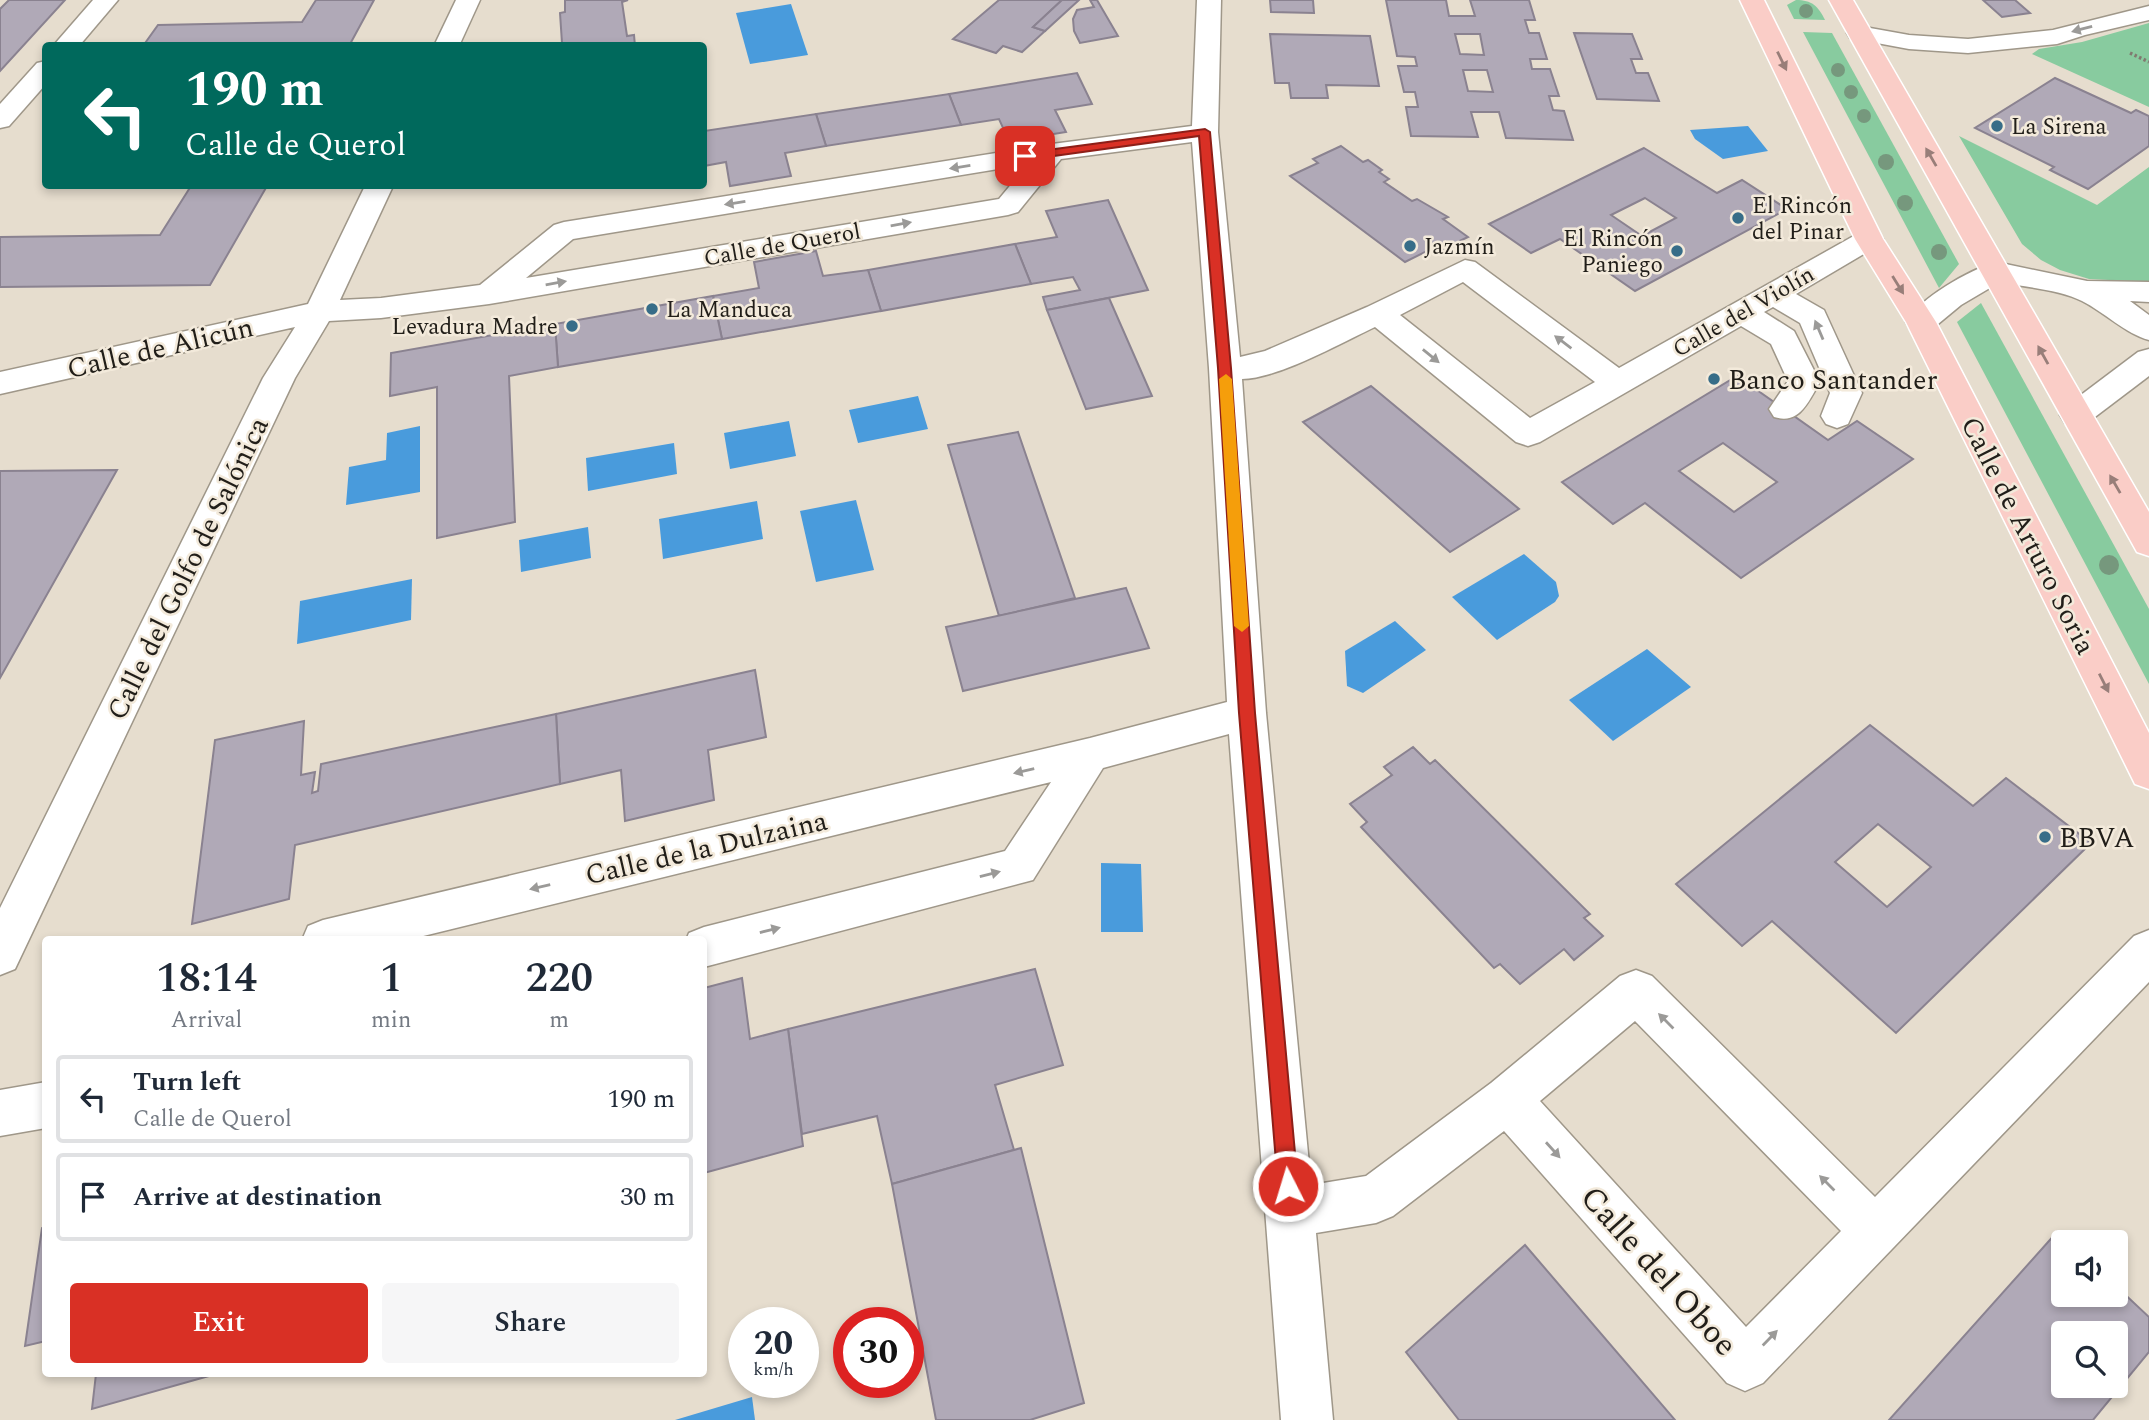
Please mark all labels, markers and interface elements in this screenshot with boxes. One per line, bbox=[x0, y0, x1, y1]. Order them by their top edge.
one-way arrow bbox=[2072, 24, 2093, 34]
one-way arrow bbox=[1777, 51, 1788, 71]
text: 190 m bbox=[185, 53, 324, 128]
icon: left bbox=[70, 70, 161, 161]
place label: La Sirena bbox=[2011, 110, 2107, 145]
marker: La Sirena bbox=[1989, 118, 2005, 134]
text: Calle de Querol bbox=[185, 121, 406, 170]
pin bbox=[995, 126, 1055, 186]
icon: arrive bbox=[1006, 137, 1044, 175]
one-way arrow bbox=[1924, 148, 1937, 167]
one-way arrow bbox=[949, 162, 971, 173]
place label: El Rincón del Pinar bbox=[1752, 189, 1852, 250]
one-way arrow bbox=[724, 198, 746, 209]
marker: El Rincón del Pinar bbox=[1730, 210, 1746, 226]
street label: Calle de Querol bbox=[701, 214, 864, 277]
one-way arrow bbox=[890, 218, 912, 229]
place label: El Rincón Paniego bbox=[1563, 222, 1663, 283]
place label: Jazmín bbox=[1424, 230, 1495, 265]
marker: Jazmín bbox=[1402, 238, 1418, 254]
marker: El Rincón Paniego bbox=[1669, 243, 1685, 259]
street label: Calle del Violín bbox=[1666, 257, 1821, 367]
one-way arrow bbox=[1892, 275, 1904, 294]
one-way arrow bbox=[545, 277, 567, 288]
place label: La Manduca bbox=[666, 293, 792, 328]
marker: La Manduca bbox=[644, 301, 660, 317]
street label: Calle de Alicún bbox=[63, 306, 258, 391]
place label: Levadura Madre bbox=[392, 310, 558, 345]
marker: Levadura Madre bbox=[564, 318, 580, 334]
one-way arrow bbox=[1813, 320, 1824, 341]
one-way arrow bbox=[1554, 335, 1572, 349]
one-way arrow bbox=[2037, 346, 2049, 365]
one-way arrow bbox=[1422, 349, 1440, 364]
place label: Banco Santander bbox=[1728, 359, 1938, 402]
marker: Banco Santander bbox=[1706, 371, 1722, 387]
street label: Calle de Arturo Soria bbox=[1949, 409, 2106, 663]
street label: Calle del Golfo de Salónica bbox=[96, 410, 281, 727]
one-way arrow bbox=[2109, 474, 2121, 494]
one-way arrow bbox=[2098, 673, 2109, 693]
one-way arrow bbox=[1013, 766, 1035, 777]
street label: Calle de la Dulzaina bbox=[581, 800, 832, 897]
place label: BBVA bbox=[2059, 817, 2135, 860]
marker: BBVA bbox=[2037, 829, 2053, 845]
one-way arrow bbox=[979, 868, 1001, 879]
one-way arrow bbox=[529, 882, 551, 893]
one-way arrow bbox=[759, 924, 781, 935]
text: 18:14 bbox=[156, 947, 257, 1010]
text: 1 bbox=[380, 947, 402, 1010]
text: 220 bbox=[525, 947, 593, 1010]
text: Arrival bbox=[171, 1003, 242, 1038]
text: min bbox=[371, 1003, 411, 1038]
text: m bbox=[549, 1003, 569, 1038]
one-way arrow bbox=[1658, 1013, 1675, 1030]
text: Turn left bbox=[133, 1062, 241, 1102]
text: 190 m bbox=[607, 1079, 675, 1119]
icon: left bbox=[74, 1080, 112, 1118]
text: Calle de Querol bbox=[133, 1102, 292, 1137]
one-way arrow bbox=[1544, 1141, 1560, 1158]
position arrow bbox=[1251, 1149, 1325, 1223]
one-way arrow bbox=[1818, 1174, 1835, 1191]
street label: Calle del Oboe bbox=[1568, 1175, 1749, 1368]
text: Arrive at destination bbox=[133, 1177, 382, 1217]
text: 30 m bbox=[620, 1177, 675, 1217]
icon: arrive bbox=[74, 1178, 112, 1216]
map controls bbox=[2051, 1230, 2128, 1398]
button: sound bbox=[2051, 1230, 2128, 1307]
button: Exit bbox=[70, 1283, 368, 1363]
button: Share bbox=[382, 1283, 679, 1363]
speed limit sign: 30 bbox=[833, 1307, 924, 1398]
text: 20 bbox=[754, 1317, 793, 1370]
button: search bbox=[2051, 1321, 2128, 1398]
one-way arrow bbox=[1762, 1330, 1778, 1347]
text: km/h bbox=[753, 1356, 794, 1383]

